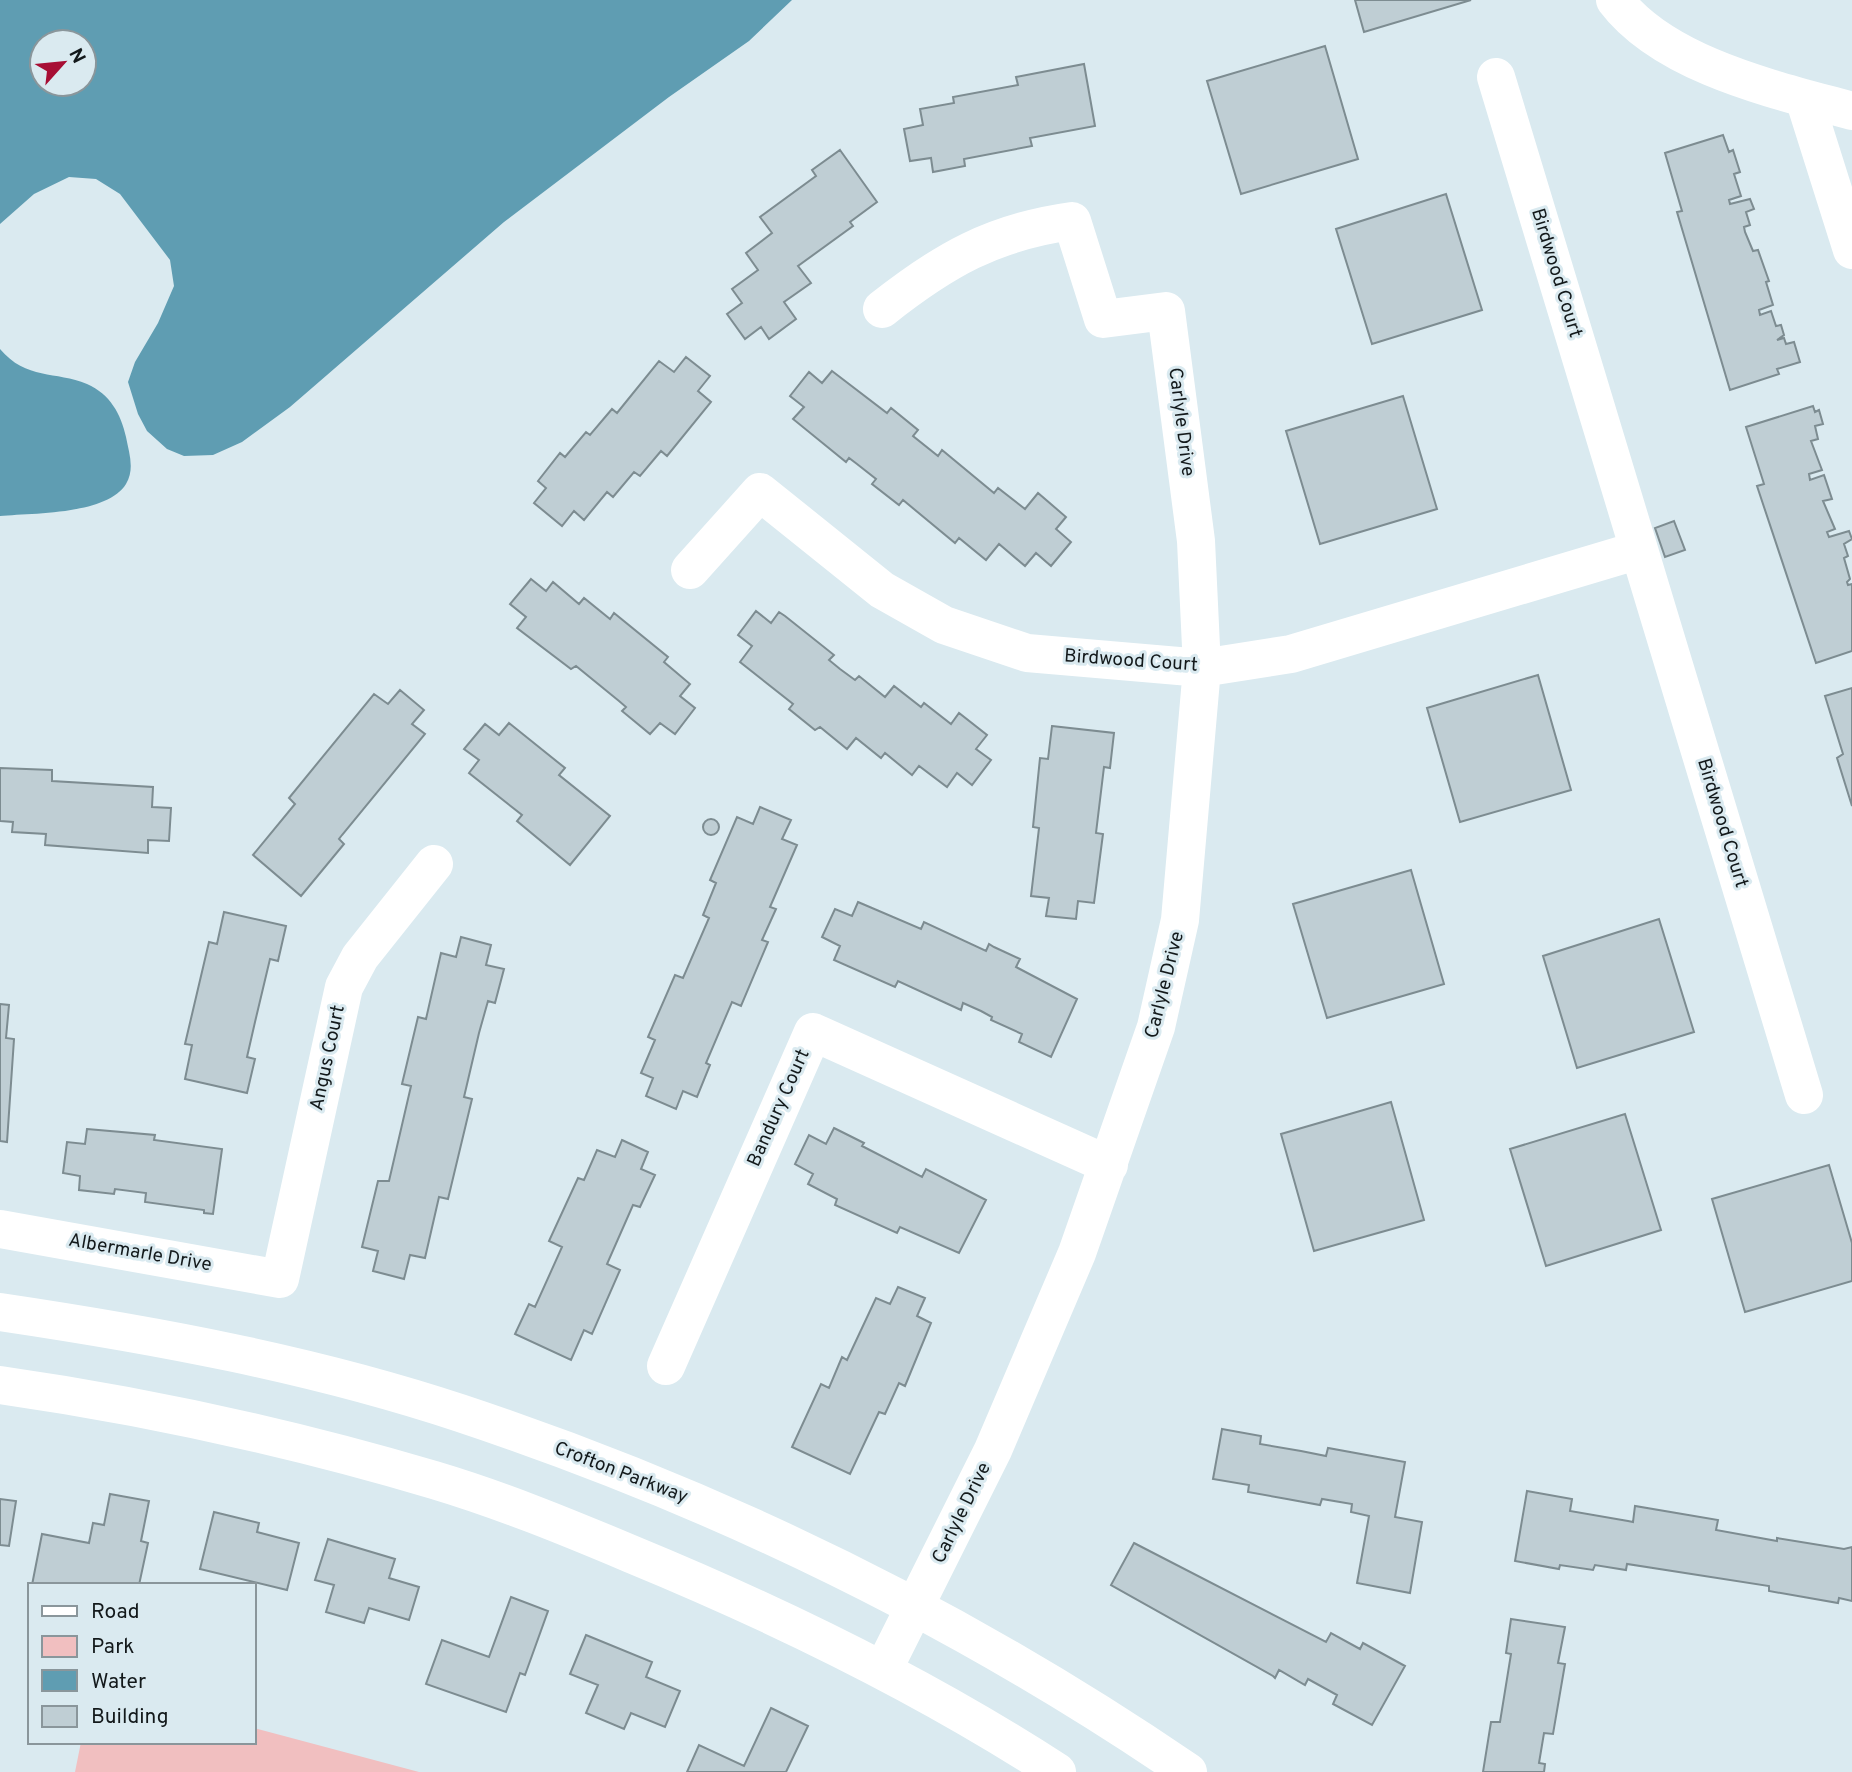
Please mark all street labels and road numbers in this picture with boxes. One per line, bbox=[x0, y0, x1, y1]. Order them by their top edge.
street label: Birdwood Court bbox=[1525, 205, 1587, 341]
street label: Carlyle Drive bbox=[1162, 366, 1200, 478]
street label: Birdwood Court bbox=[1063, 644, 1199, 678]
street label: Birdwood Court bbox=[1691, 755, 1753, 891]
street label: Carlyle Drive bbox=[1140, 929, 1190, 1041]
street label: Angus Court bbox=[305, 1003, 351, 1113]
street label: Bandury Court bbox=[742, 1046, 816, 1170]
street label: Albermarle Drive bbox=[67, 1229, 213, 1277]
street label: Crofton Parkway bbox=[551, 1437, 691, 1509]
street label: Carlyle Drive bbox=[927, 1459, 997, 1567]

